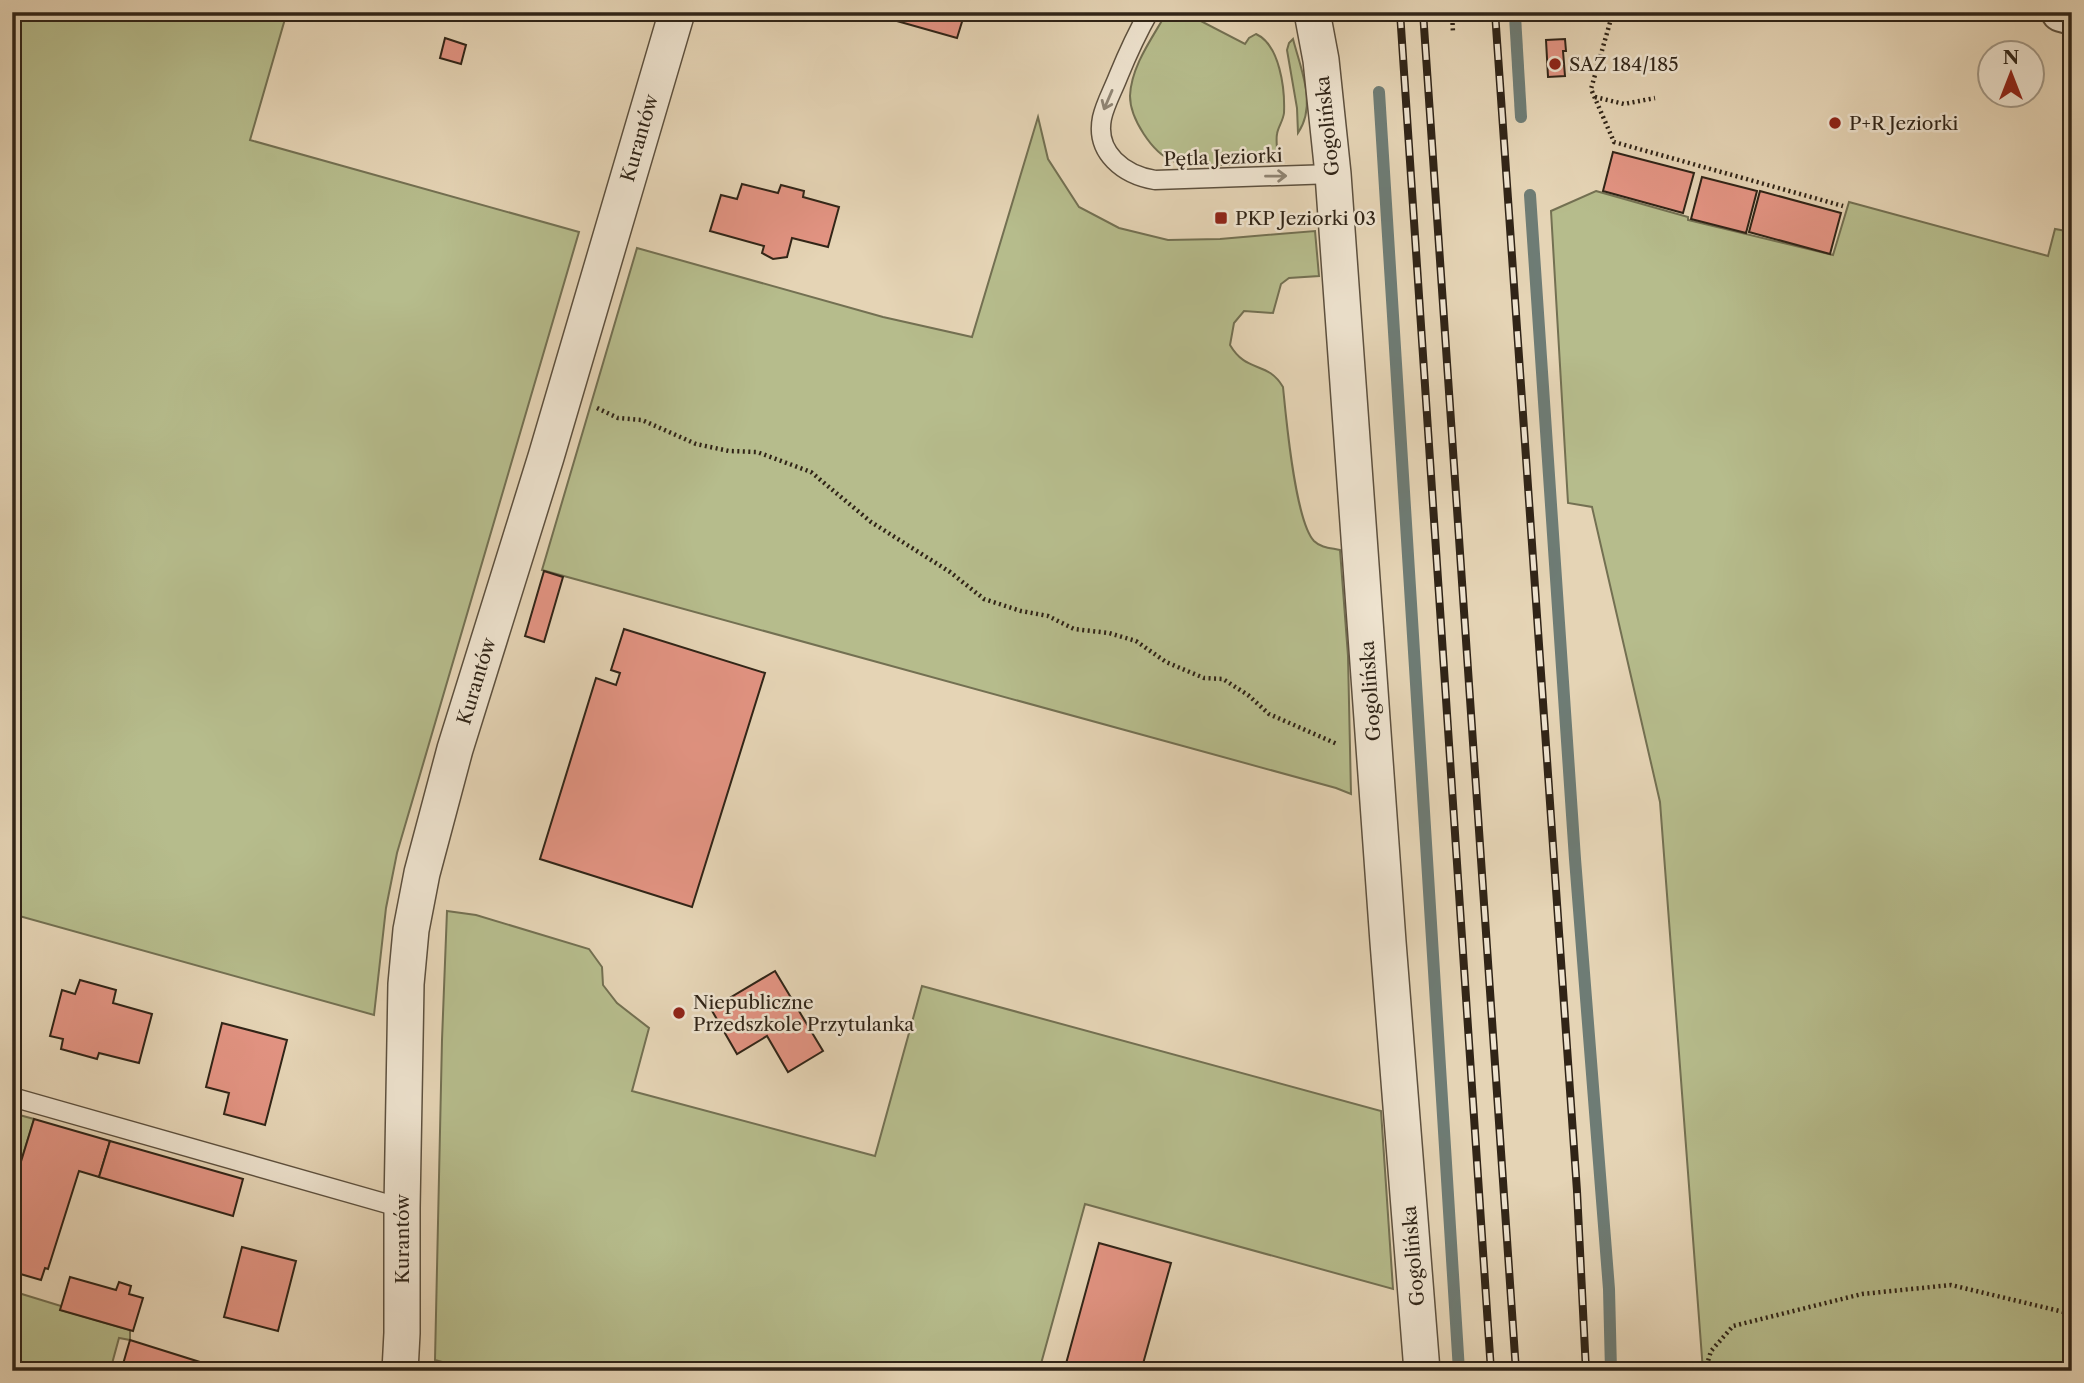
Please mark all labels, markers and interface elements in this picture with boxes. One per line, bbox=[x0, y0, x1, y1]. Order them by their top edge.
north arrow bbox=[1976, 38, 2046, 108]
text: N bbox=[2003, 46, 2019, 69]
place label: SAZ 184/185 bbox=[1569, 53, 1679, 76]
marker: SAZ 184/185 bbox=[1547, 56, 1563, 72]
street label: Gogolińska bbox=[1311, 75, 1344, 177]
one-way arrow bbox=[1101, 89, 1114, 111]
street label: Kurantów bbox=[616, 92, 663, 184]
place label: P+R Jeziorki bbox=[1849, 112, 1958, 135]
marker: P+R Jeziorki bbox=[1827, 115, 1843, 131]
street label: Pętla Jeziorki bbox=[1163, 144, 1283, 171]
one-way arrow bbox=[1265, 170, 1288, 183]
place label: PKP Jeziorki 03 bbox=[1235, 207, 1376, 230]
marker: PKP Jeziorki 03 bbox=[1213, 210, 1229, 226]
street label: Kurantów bbox=[452, 635, 501, 727]
street label: Gogolińska bbox=[1356, 640, 1385, 742]
place label: Niepubliczne Przedszkole Przytulanka bbox=[693, 991, 914, 1036]
marker: Niepubliczne Przedszkole Przytulanka bbox=[671, 1005, 687, 1021]
street label: Kurantów bbox=[391, 1194, 414, 1284]
street label: Gogolińska bbox=[1398, 1205, 1429, 1307]

